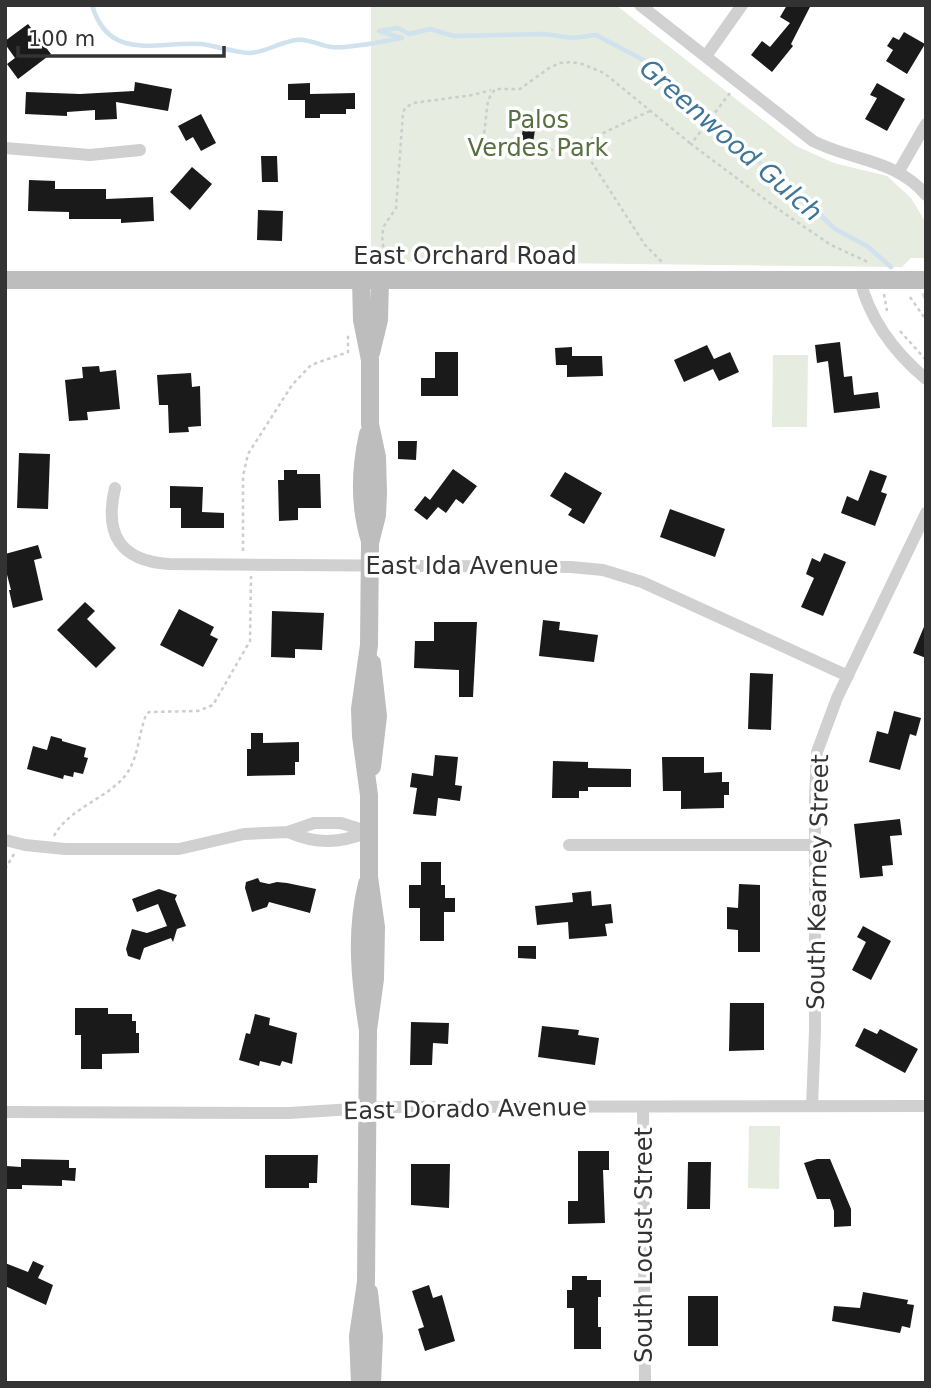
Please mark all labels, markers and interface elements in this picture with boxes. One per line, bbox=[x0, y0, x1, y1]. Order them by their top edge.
scale bar bbox=[18, 14, 224, 58]
text: 100 m bbox=[28, 27, 95, 51]
water label: Greenwood Gulch bbox=[634, 53, 828, 227]
park label: Palos Verdes Park bbox=[468, 106, 608, 162]
street label: East Orchard Road bbox=[353, 242, 577, 270]
street label: East Ida Avenue bbox=[365, 552, 559, 580]
street label: South Kearney Street bbox=[802, 754, 834, 1010]
street label: East Dorado Avenue bbox=[343, 1093, 587, 1125]
street label: South Locust Street bbox=[630, 1127, 658, 1363]

